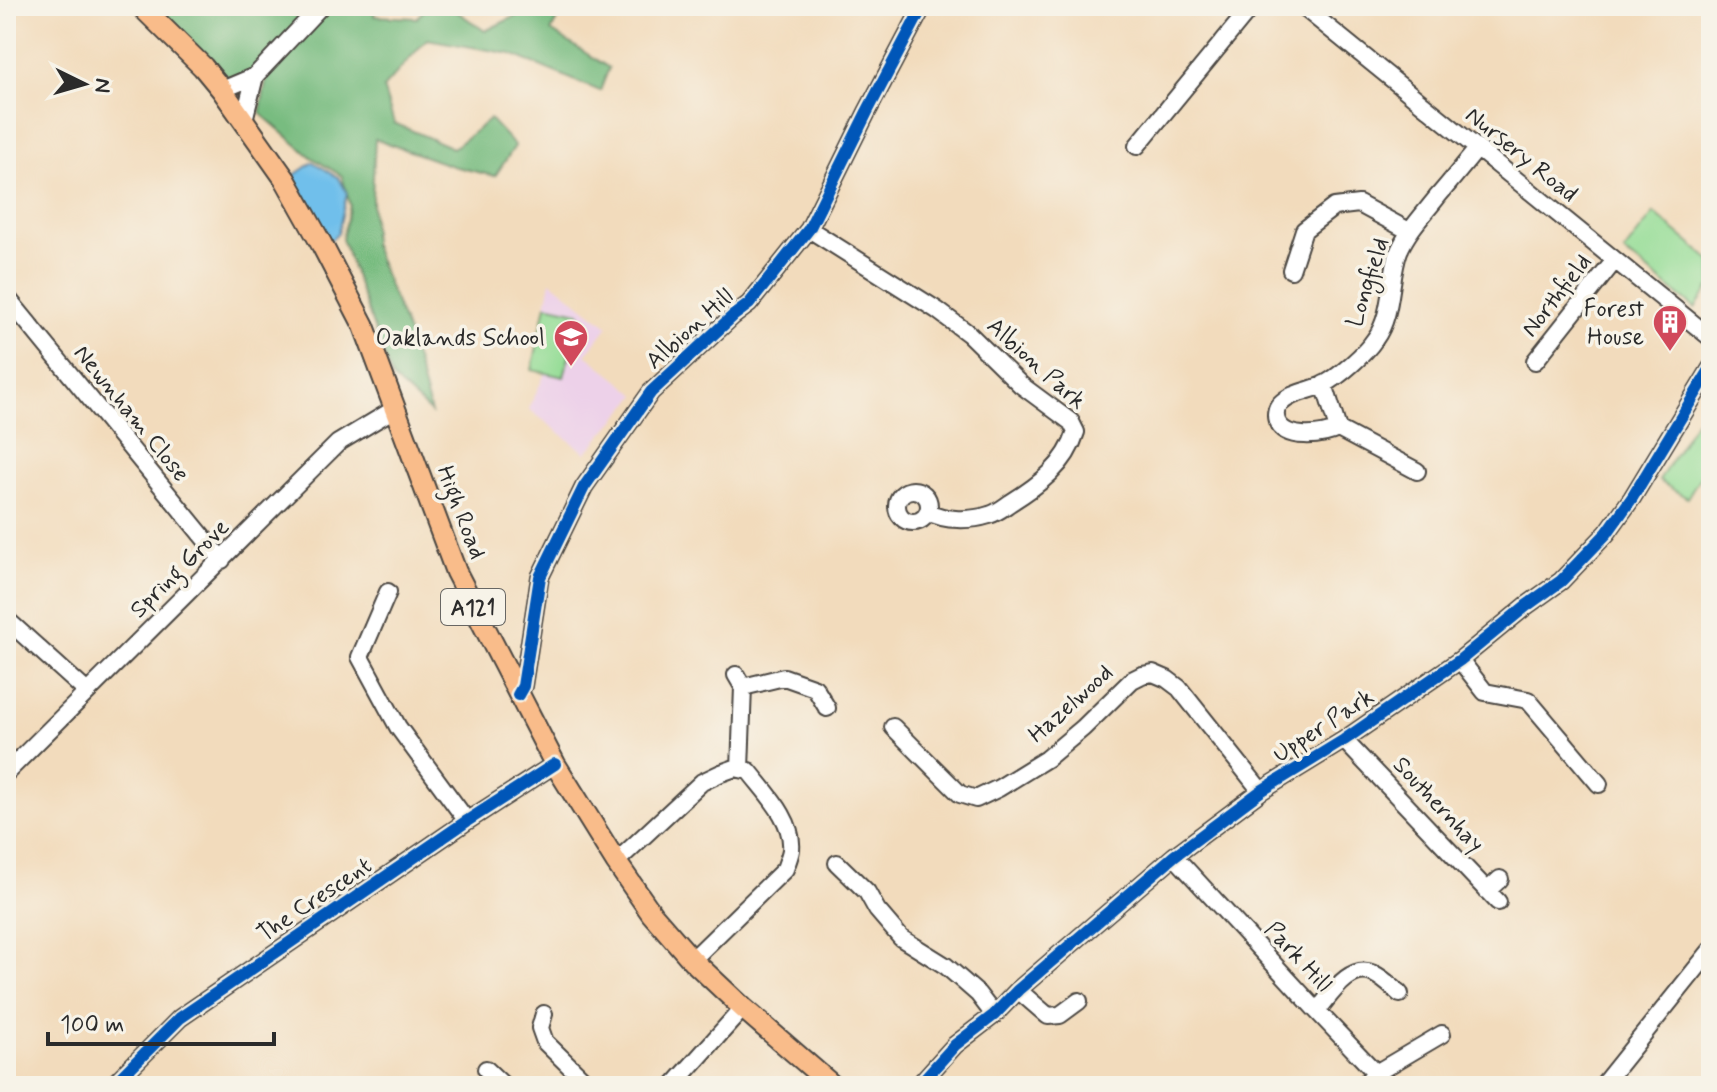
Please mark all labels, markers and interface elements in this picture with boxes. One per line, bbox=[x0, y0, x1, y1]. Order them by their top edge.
north arrow bbox=[44, 44, 124, 124]
text: N bbox=[87, 77, 117, 94]
street label: Nursery Road bbox=[1458, 100, 1584, 210]
street label: Longfield bbox=[1339, 234, 1399, 332]
street label: Northfield bbox=[1515, 248, 1599, 344]
street label: Albion Hill bbox=[640, 282, 740, 377]
place label: Forest House bbox=[1584, 294, 1644, 353]
building icon: Forest House bbox=[1651, 303, 1689, 353]
street label: Albion Park bbox=[980, 311, 1092, 417]
school or university icon: Oaklands School bbox=[552, 318, 590, 368]
place label: Oaklands School bbox=[375, 323, 545, 354]
street label: Newnham Close bbox=[66, 339, 196, 489]
street label: High Road bbox=[426, 461, 493, 565]
street label: Spring Grove bbox=[124, 513, 239, 628]
road number: A121 bbox=[441, 589, 505, 625]
street label: Hazelwood bbox=[1022, 658, 1120, 750]
street label: Upper Park bbox=[1267, 682, 1381, 771]
street label: Southernhay bbox=[1385, 750, 1490, 860]
street label: The Crescent bbox=[252, 851, 378, 950]
street label: Park Hill bbox=[1257, 915, 1339, 999]
scale bar bbox=[48, 996, 274, 1046]
text: 100 m bbox=[60, 1010, 124, 1041]

